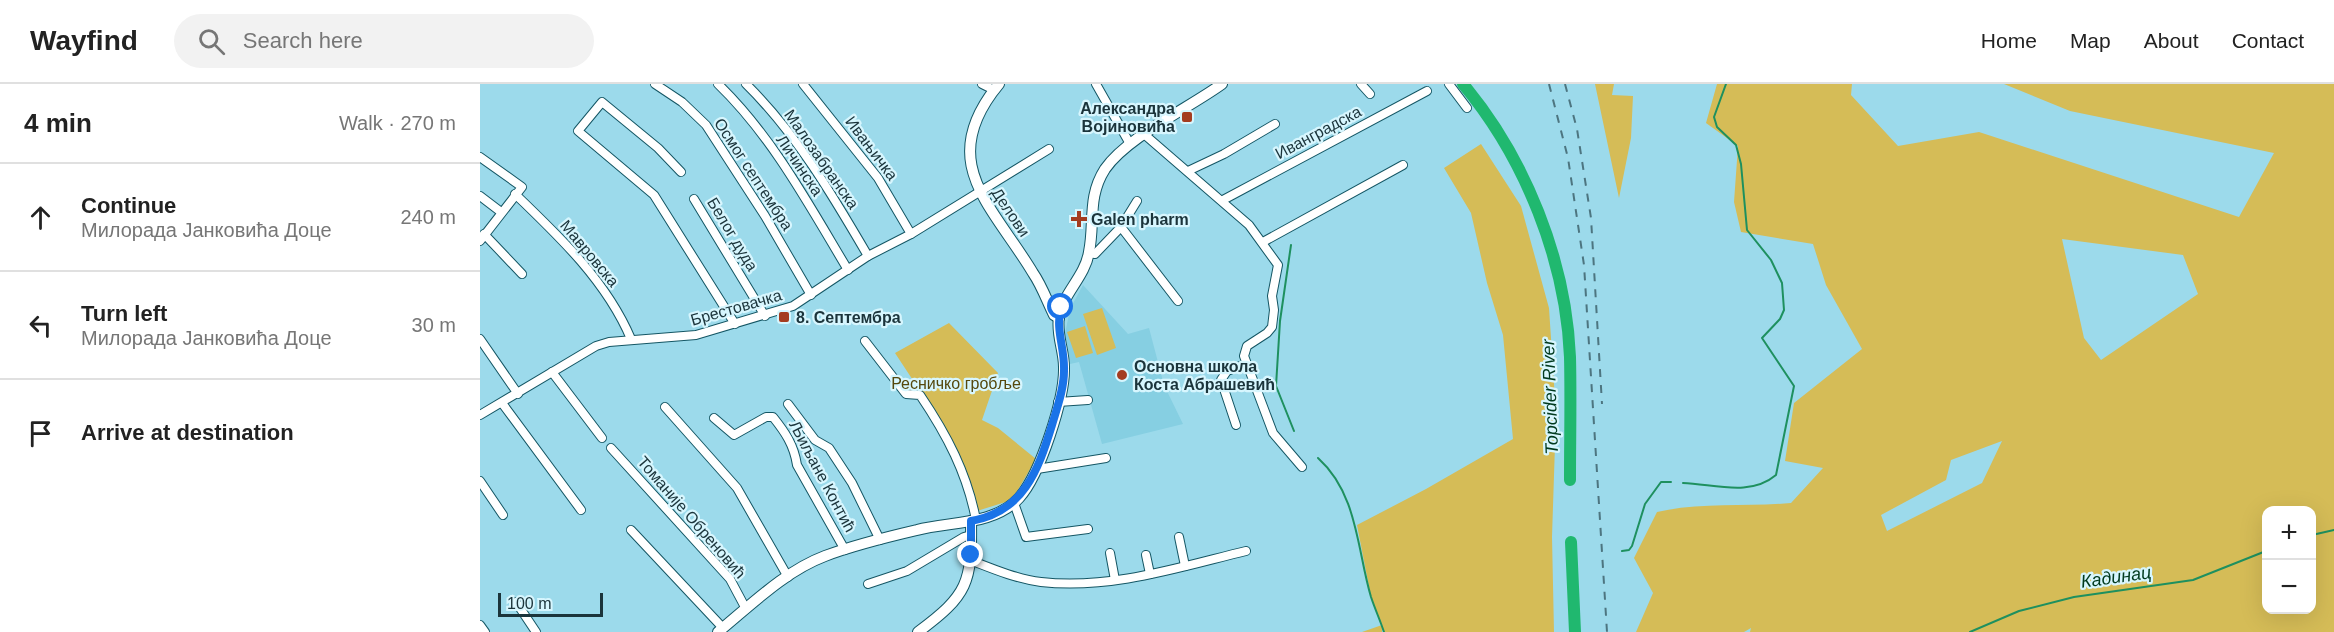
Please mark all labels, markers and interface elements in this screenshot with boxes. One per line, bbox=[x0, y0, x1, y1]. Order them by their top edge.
search box bbox=[174, 14, 594, 68]
text: Wayfind bbox=[30, 25, 138, 56]
icon: search bbox=[195, 25, 228, 58]
text: Search here bbox=[243, 28, 363, 53]
text: Home bbox=[1981, 29, 2037, 52]
text: Map bbox=[2070, 29, 2111, 52]
text: About bbox=[2144, 29, 2199, 52]
text: Contact bbox=[2232, 29, 2304, 52]
place label: Александра Војиновића bbox=[1080, 100, 1175, 135]
street label: Иванградска bbox=[1272, 103, 1364, 162]
street label: Малозабранска bbox=[781, 107, 862, 212]
text: 4 min bbox=[24, 108, 92, 138]
marker: Александра Војиновића bbox=[1180, 110, 1194, 124]
text: Walk · 270 m bbox=[339, 112, 456, 134]
street label: Ивањичка bbox=[842, 113, 901, 184]
street label: Осмог септембра bbox=[711, 115, 796, 234]
street label: Личинска bbox=[773, 132, 826, 199]
street label: Делови bbox=[988, 185, 1033, 240]
text: Continue bbox=[81, 193, 176, 218]
street label: Белог дуда bbox=[704, 194, 761, 274]
icon: ahead bbox=[24, 201, 57, 234]
text: 240 m bbox=[400, 206, 456, 228]
place label: Galen pharm bbox=[1091, 211, 1189, 228]
marker: Galen pharm bbox=[1072, 212, 1086, 226]
street label: Мавровска bbox=[557, 217, 622, 290]
text: Милорада Јанковића Доце bbox=[81, 219, 332, 241]
street label: Брестовачка bbox=[689, 286, 784, 329]
route start bbox=[1047, 293, 1073, 319]
text: Turn left bbox=[81, 301, 167, 326]
icon: left bbox=[24, 309, 57, 342]
place label: 8. Септембра bbox=[796, 309, 901, 326]
marker: 8. Септембра bbox=[777, 310, 791, 324]
text: 30 m bbox=[412, 314, 456, 336]
text: Милорада Јанковића Доце bbox=[81, 327, 332, 349]
water label: Topcider River bbox=[1538, 338, 1562, 455]
place label: Основна школа Коста Абрашевић bbox=[1134, 358, 1275, 393]
marker: Основна школа Коста Абрашевић bbox=[1115, 368, 1129, 382]
park label: Ресничко гробље bbox=[891, 375, 1021, 392]
icon: arrive bbox=[24, 417, 57, 450]
street label: Љиљане Контић bbox=[786, 418, 859, 535]
text: Arrive at destination bbox=[81, 420, 294, 445]
street label: Томаније Обреновић bbox=[634, 453, 749, 582]
map controls bbox=[2262, 506, 2316, 614]
button: + bbox=[2262, 506, 2316, 560]
route end bbox=[957, 541, 983, 567]
button: − bbox=[2262, 560, 2316, 614]
water label: Кадинац bbox=[2080, 562, 2152, 592]
scale bar bbox=[498, 590, 603, 618]
text: 100 m bbox=[507, 595, 551, 612]

